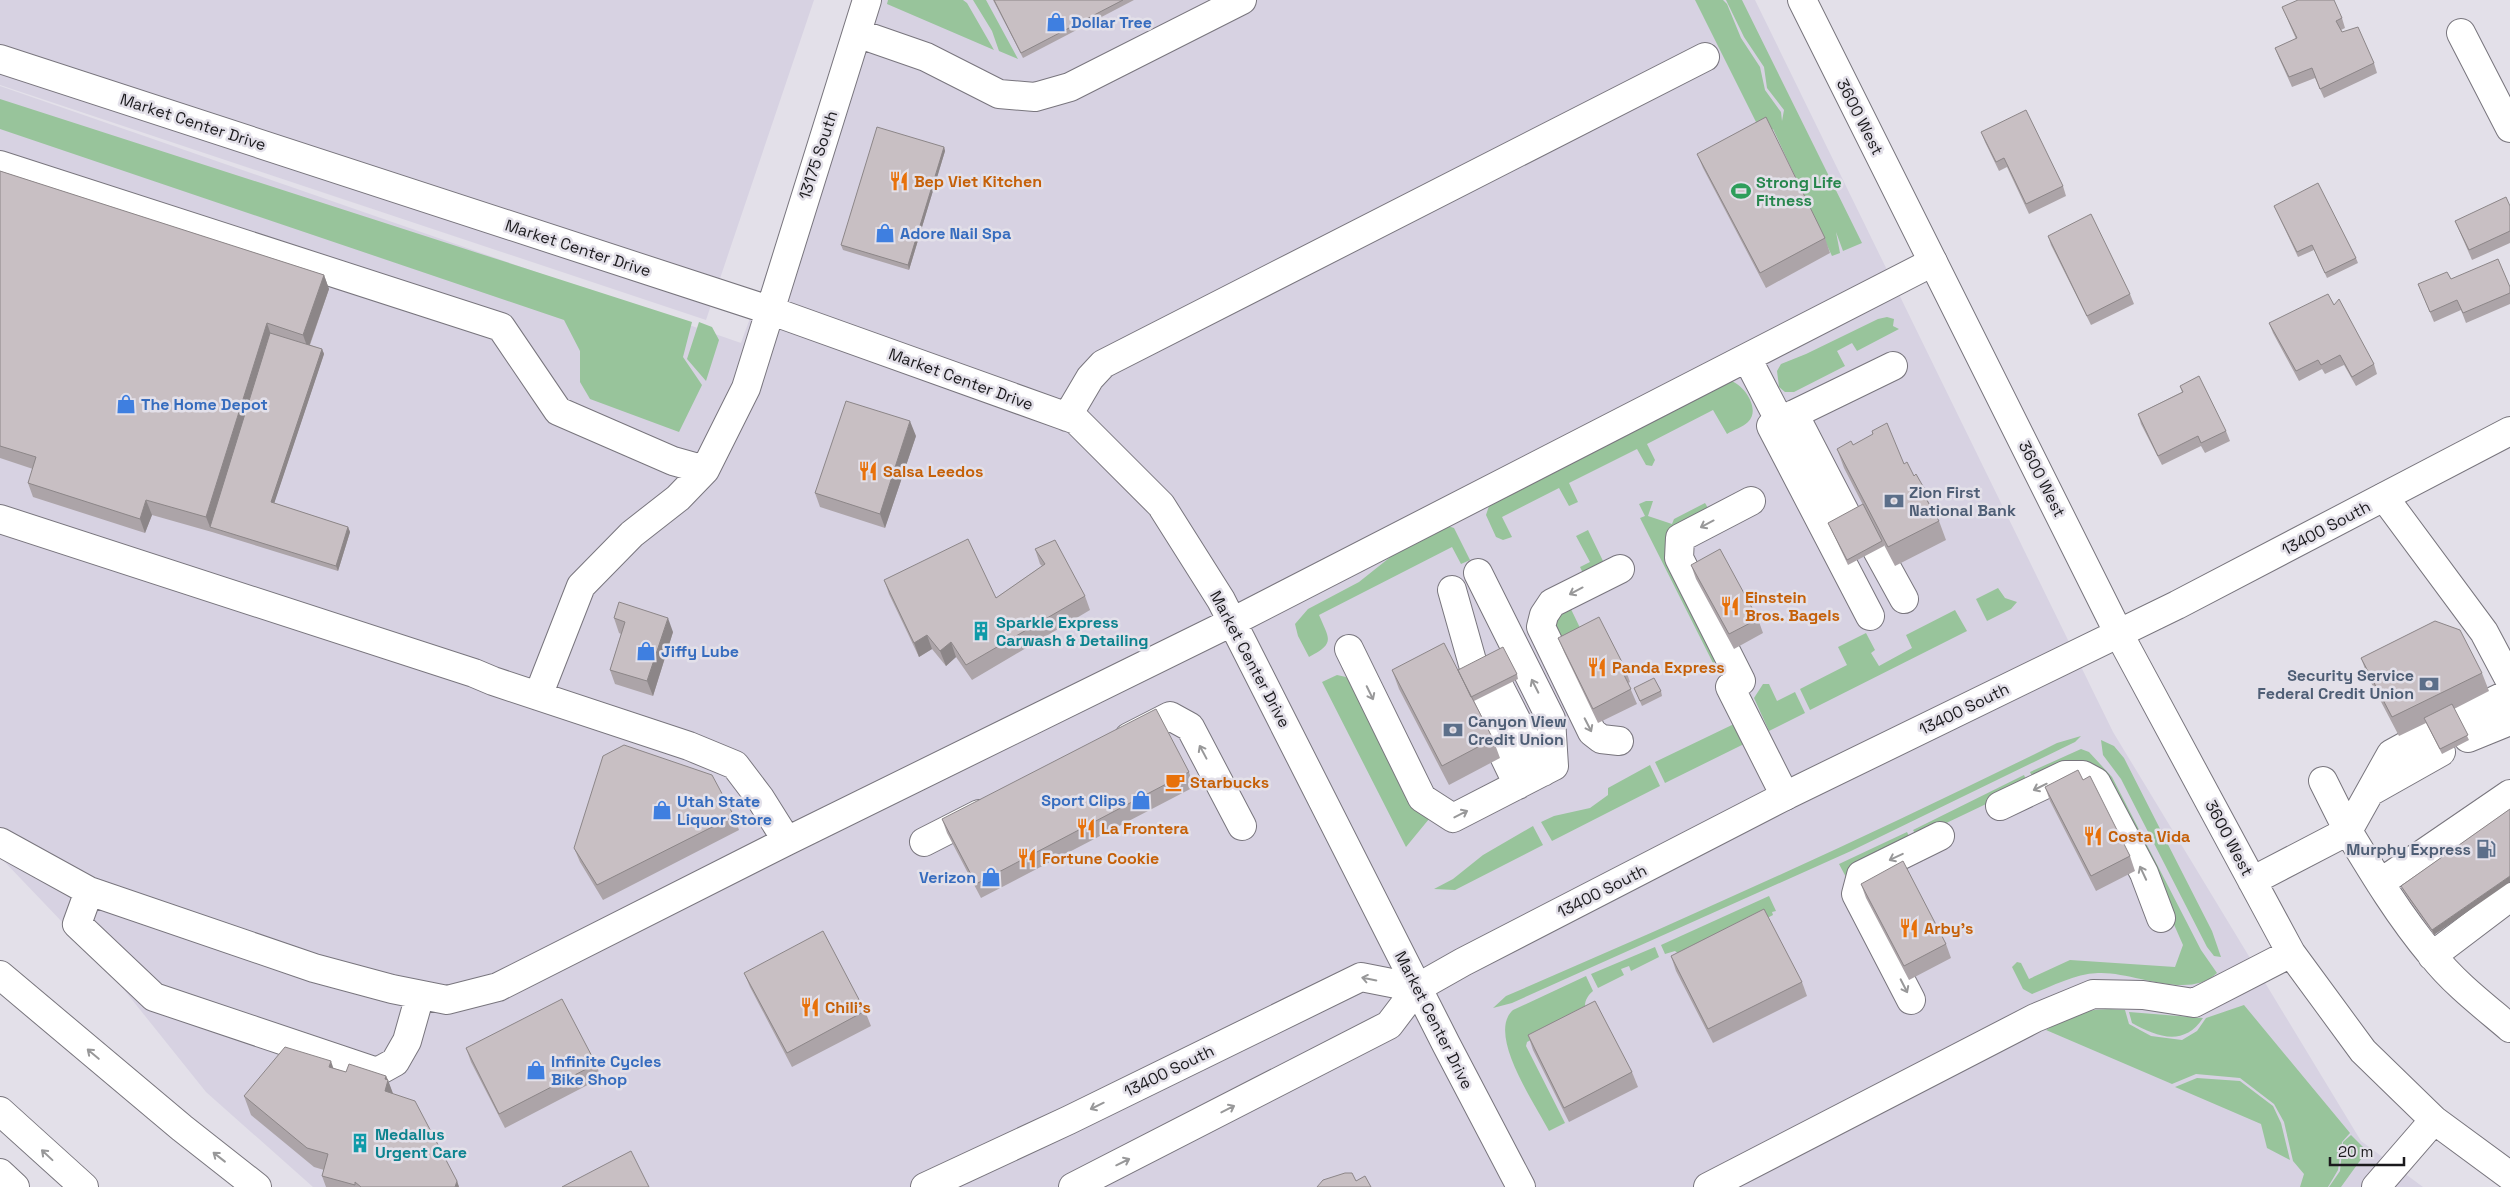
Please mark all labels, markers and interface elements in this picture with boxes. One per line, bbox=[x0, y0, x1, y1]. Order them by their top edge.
shop icon: Dollar Tree bbox=[1045, 11, 1067, 33]
place label: Dollar Tree bbox=[1071, 12, 1152, 33]
street label: 3600 West bbox=[1832, 75, 1888, 159]
street label: Market Center Drive bbox=[117, 88, 269, 156]
street label: 13175 South bbox=[794, 108, 842, 202]
restaurant icon: Bep Viet Kitchen bbox=[888, 170, 910, 192]
place label: Bep Viet Kitchen bbox=[914, 171, 1042, 192]
place label: Strong Life Fitness bbox=[1756, 172, 1842, 211]
sports icon: Strong Life Fitness bbox=[1730, 180, 1752, 202]
street label: Market Center Drive bbox=[502, 214, 654, 282]
shop icon: Adore Nail Spa bbox=[874, 222, 896, 244]
place label: Adore Nail Spa bbox=[900, 223, 1011, 244]
street label: Market Center Drive bbox=[886, 343, 1036, 415]
shop icon: The Home Depot bbox=[115, 393, 137, 415]
place label: The Home Depot bbox=[141, 394, 268, 415]
street label: 3600 West bbox=[2014, 437, 2070, 521]
restaurant icon: Salsa Leedos bbox=[857, 460, 879, 482]
place label: Salsa Leedos bbox=[883, 461, 983, 482]
place label: Zion First National Bank bbox=[1909, 482, 2016, 521]
bank icon: Zion First National Bank bbox=[1883, 490, 1905, 512]
street label: 13400 South bbox=[2278, 496, 2374, 560]
one-way arrow bbox=[1700, 519, 1715, 529]
street label: Market Center Drive bbox=[1205, 587, 1295, 731]
one-way arrow bbox=[1569, 587, 1584, 596]
place label: Einstein Bros. Bagels bbox=[1745, 587, 1840, 626]
restaurant icon: Einstein Bros. Bagels bbox=[1719, 595, 1741, 617]
place label: Sparkle Express Carwash & Detailing bbox=[996, 612, 1148, 651]
building icon: Sparkle Express Carwash & Detailing bbox=[970, 620, 992, 642]
shop icon: Jiffy Lube bbox=[635, 640, 657, 662]
place label: Jiffy Lube bbox=[661, 641, 739, 662]
restaurant icon: Panda Express bbox=[1586, 656, 1608, 678]
place label: Panda Express bbox=[1612, 657, 1725, 678]
place label: Security Service Federal Credit Union bbox=[2257, 665, 2414, 704]
bank icon: Security Service Federal Credit Union bbox=[2418, 673, 2440, 695]
street label: 13400 South bbox=[1916, 678, 2012, 740]
one-way arrow bbox=[1530, 679, 1539, 694]
one-way arrow bbox=[1366, 685, 1375, 700]
place label: Canyon View Credit Union bbox=[1468, 711, 1567, 750]
one-way arrow bbox=[1583, 717, 1593, 732]
bank icon: Canyon View Credit Union bbox=[1442, 719, 1464, 741]
one-way arrow bbox=[1198, 745, 1207, 760]
cafe icon: Starbucks bbox=[1164, 771, 1186, 793]
place label: Starbucks bbox=[1190, 772, 1269, 793]
one-way arrow bbox=[2033, 782, 2048, 792]
shop icon: Sport Clips bbox=[1130, 789, 1152, 811]
place label: Sport Clips bbox=[1041, 790, 1126, 811]
place label: Utah State Liquor Store bbox=[677, 791, 772, 830]
street label: 3600 West bbox=[2200, 797, 2258, 879]
shop icon: Utah State Liquor Store bbox=[651, 799, 673, 821]
one-way arrow bbox=[1453, 809, 1468, 818]
restaurant icon: La Frontera bbox=[1075, 817, 1097, 839]
place label: La Frontera bbox=[1101, 818, 1189, 839]
restaurant icon: Costa Vida bbox=[2082, 825, 2104, 847]
place label: Costa Vida bbox=[2108, 826, 2190, 847]
fuel station icon: Murphy Express bbox=[2475, 838, 2497, 860]
place label: Murphy Express bbox=[2346, 839, 2471, 860]
restaurant icon: Fortune Cookie bbox=[1016, 847, 1038, 869]
place label: Fortune Cookie bbox=[1042, 848, 1159, 869]
one-way arrow bbox=[1889, 853, 1904, 862]
street label: 13400 South bbox=[1554, 859, 1650, 923]
one-way arrow bbox=[2138, 865, 2148, 880]
shop icon: Verizon bbox=[980, 866, 1002, 888]
place label: Verizon bbox=[919, 867, 976, 888]
restaurant icon: Arby's bbox=[1898, 917, 1920, 939]
place label: Arby's bbox=[1924, 918, 1973, 939]
street label: Market Center Drive bbox=[1390, 947, 1478, 1093]
one-way arrow bbox=[1362, 973, 1378, 983]
one-way arrow bbox=[1899, 979, 1909, 994]
restaurant icon: Chili's bbox=[799, 996, 821, 1018]
place label: Chili's bbox=[825, 997, 871, 1018]
street label: 13400 South bbox=[1121, 1040, 1217, 1102]
one-way arrow bbox=[87, 1048, 100, 1059]
place label: Infinite Cycles Bike Shop bbox=[551, 1051, 661, 1090]
shop icon: Infinite Cycles Bike Shop bbox=[525, 1059, 547, 1081]
one-way arrow bbox=[1090, 1102, 1105, 1111]
one-way arrow bbox=[1220, 1104, 1235, 1113]
place label: Medallus Urgent Care bbox=[375, 1124, 467, 1163]
building icon: Medallus Urgent Care bbox=[349, 1132, 371, 1154]
scale bar bbox=[2330, 1134, 2404, 1166]
text: 20 m bbox=[2338, 1142, 2373, 1161]
one-way arrow bbox=[41, 1149, 54, 1161]
one-way arrow bbox=[213, 1151, 226, 1162]
one-way arrow bbox=[1115, 1157, 1130, 1166]

